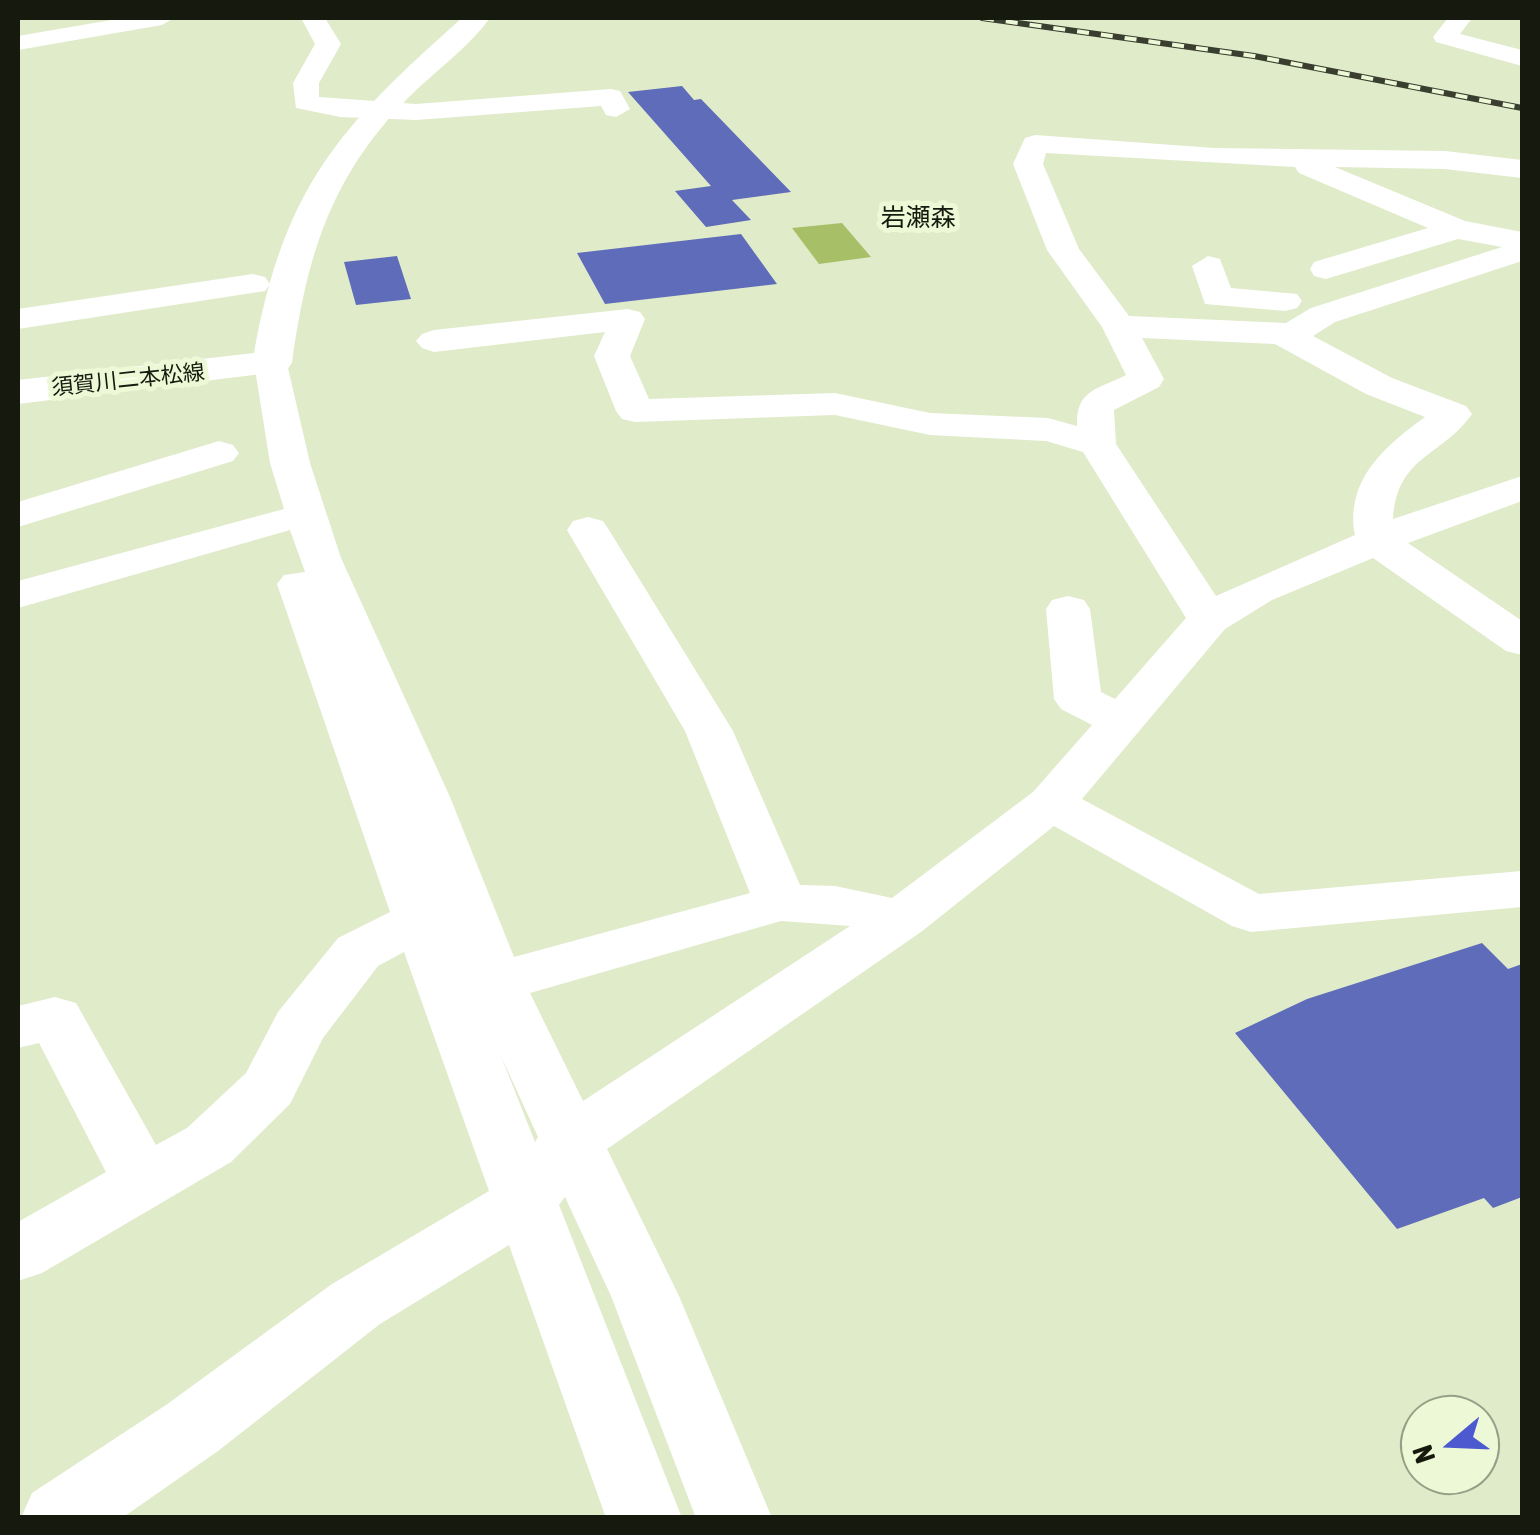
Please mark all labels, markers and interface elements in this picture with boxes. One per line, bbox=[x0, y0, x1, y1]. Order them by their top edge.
district label: 岩瀬森 bbox=[881, 203, 955, 233]
street label: 須賀川二本松線 bbox=[50, 359, 206, 401]
north arrow bbox=[1400, 1395, 1500, 1495]
text: N bbox=[1406, 1441, 1441, 1467]

